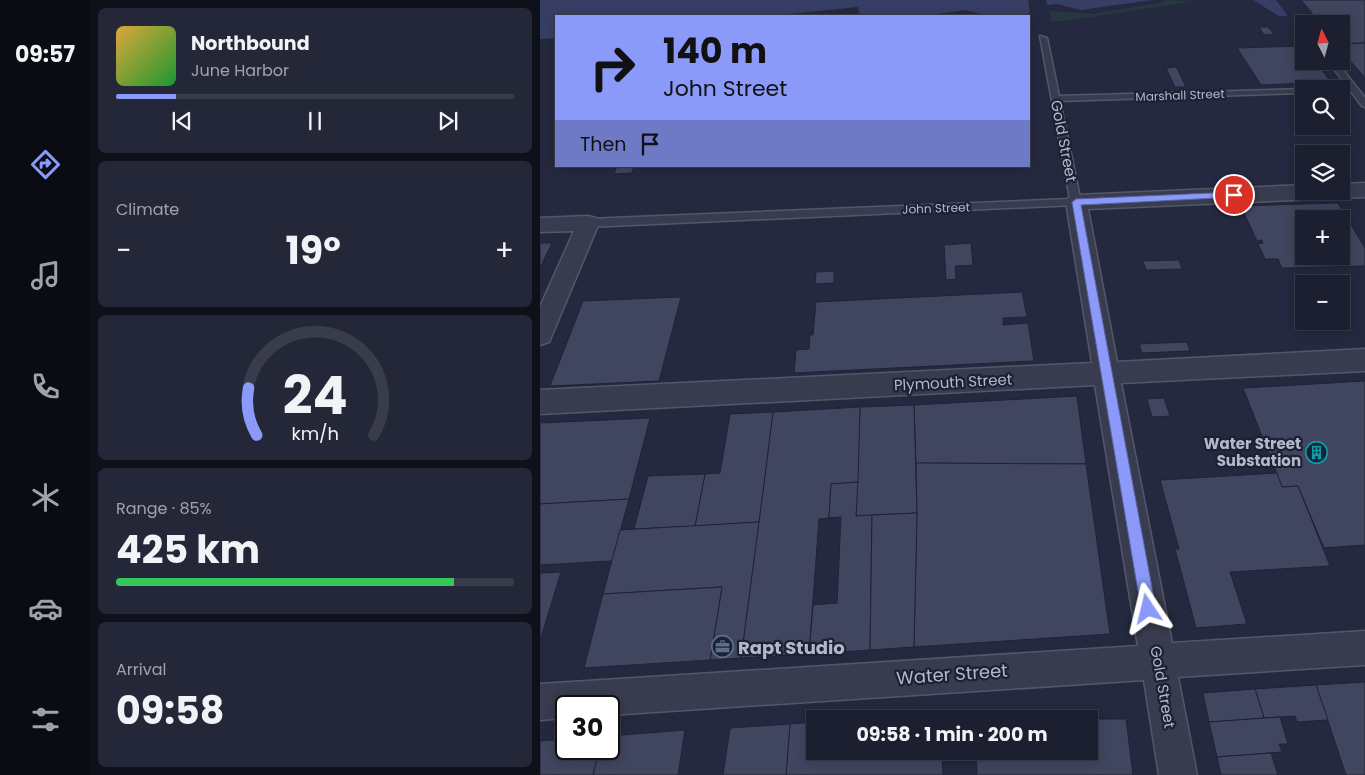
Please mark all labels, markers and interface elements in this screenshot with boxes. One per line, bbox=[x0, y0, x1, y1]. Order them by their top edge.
north arrow bbox=[1295, 15, 1350, 70]
map controls bbox=[1295, 15, 1350, 330]
text: 140 m bbox=[663, 26, 767, 75]
text: Northbound bbox=[191, 30, 310, 57]
icon: right bbox=[580, 35, 645, 100]
text: 09:57 bbox=[15, 39, 75, 70]
text: June Harbor bbox=[191, 59, 289, 82]
text: John Street bbox=[663, 73, 787, 104]
button: search bbox=[1295, 80, 1350, 135]
street label: Marshall Street bbox=[1135, 85, 1225, 105]
street label: Gold Street bbox=[1046, 98, 1082, 184]
icon: previous bbox=[168, 107, 196, 135]
icon: pause bbox=[301, 107, 329, 135]
icon: next bbox=[434, 107, 462, 135]
icon: arrive bbox=[636, 130, 664, 158]
text: Then bbox=[580, 131, 626, 158]
button: layers bbox=[1295, 145, 1350, 200]
icon: directions bbox=[28, 147, 63, 182]
pin bbox=[1213, 174, 1255, 216]
icon: arrive bbox=[1220, 181, 1248, 209]
text: Climate bbox=[116, 198, 179, 221]
street label: John Street bbox=[902, 198, 970, 218]
button: + bbox=[1295, 210, 1350, 265]
text: 19° bbox=[286, 224, 341, 277]
text: − bbox=[116, 231, 131, 270]
text: + bbox=[495, 231, 514, 270]
icon: music bbox=[28, 258, 63, 293]
button: − bbox=[1295, 275, 1350, 330]
text: 24 bbox=[283, 359, 347, 432]
street label: Plymouth Street bbox=[893, 368, 1013, 396]
icon: phone bbox=[28, 369, 63, 404]
text: km/h bbox=[291, 421, 339, 446]
place label: Water Street Substation bbox=[1204, 433, 1301, 471]
building icon: Water Street Substation bbox=[1305, 440, 1329, 464]
icon: climate bbox=[28, 480, 63, 515]
text: Range · 85% bbox=[116, 497, 212, 520]
text: 425 km bbox=[116, 523, 260, 576]
position arrow bbox=[1121, 582, 1173, 634]
icon: car bbox=[28, 591, 63, 626]
office icon: Rapt Studio bbox=[710, 635, 734, 659]
place label: Rapt Studio bbox=[738, 635, 845, 660]
street label: Gold Street bbox=[1145, 644, 1181, 730]
text: Arrival bbox=[116, 658, 166, 681]
street label: Water Street bbox=[895, 658, 1009, 690]
text: 09:58 bbox=[116, 684, 224, 737]
speed limit sign: 30 bbox=[555, 695, 620, 760]
icon: filters bbox=[28, 702, 63, 737]
text: 09:58 · 1 min · 200 m bbox=[856, 721, 1048, 748]

